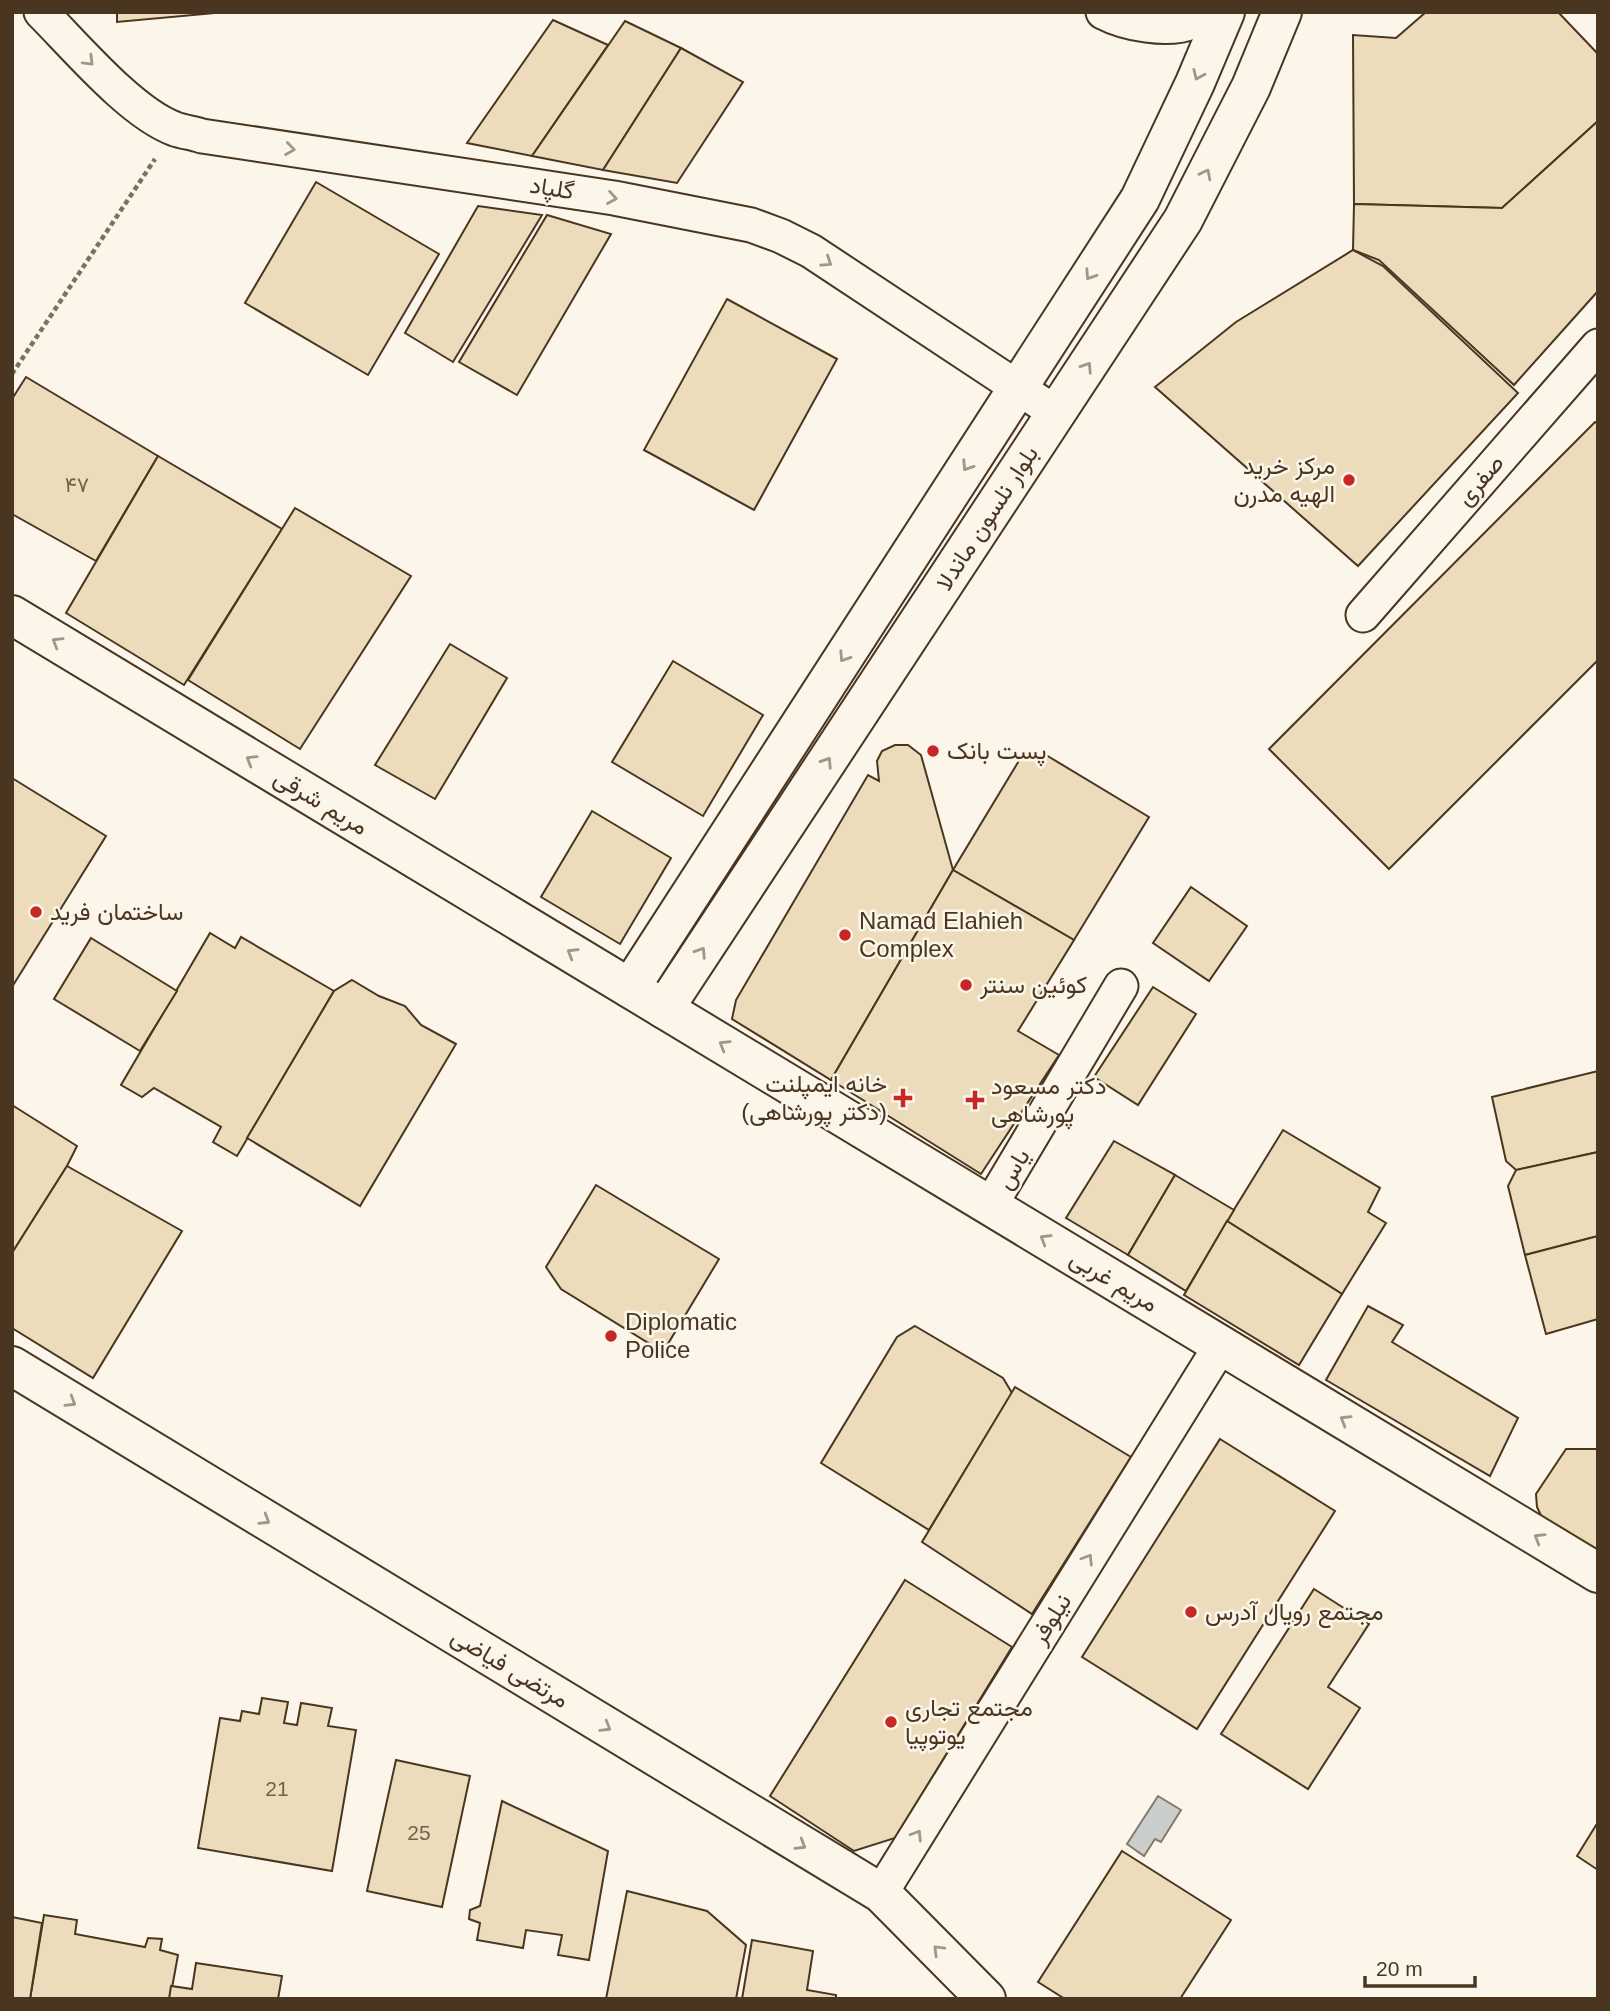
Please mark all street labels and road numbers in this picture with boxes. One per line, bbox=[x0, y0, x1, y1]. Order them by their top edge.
street label: گلپاد bbox=[527, 171, 576, 207]
street label: بلوار نلسون ماندلا bbox=[930, 441, 1045, 596]
street label: صفری bbox=[1450, 449, 1510, 512]
street label: مریم شرقی bbox=[268, 763, 373, 843]
street label: یاس bbox=[990, 1144, 1036, 1194]
street label: مریم غربی bbox=[1064, 1244, 1163, 1320]
street label: نیلوفر bbox=[1024, 1589, 1078, 1651]
street label: مرتضی فیاضی bbox=[446, 1622, 574, 1715]

